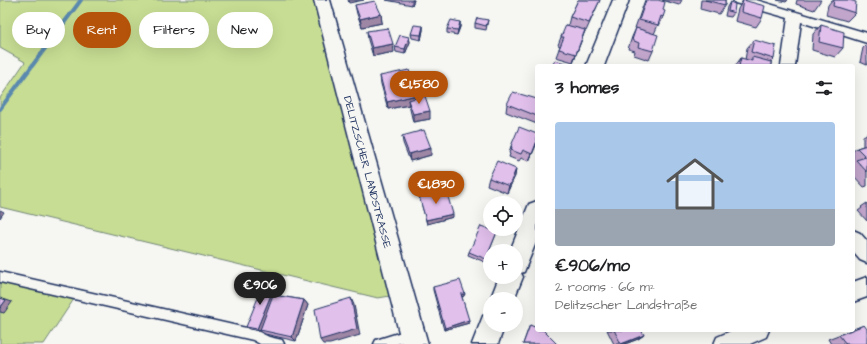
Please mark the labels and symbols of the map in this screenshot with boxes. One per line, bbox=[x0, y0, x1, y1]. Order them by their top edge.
pin: €1,580 bbox=[386, 71, 452, 105]
street label: DELITZSCHER LANDSTRASSE bbox=[340, 94, 395, 250]
pin: €1,830 bbox=[403, 171, 469, 205]
pin: €906 bbox=[236, 272, 284, 306]

